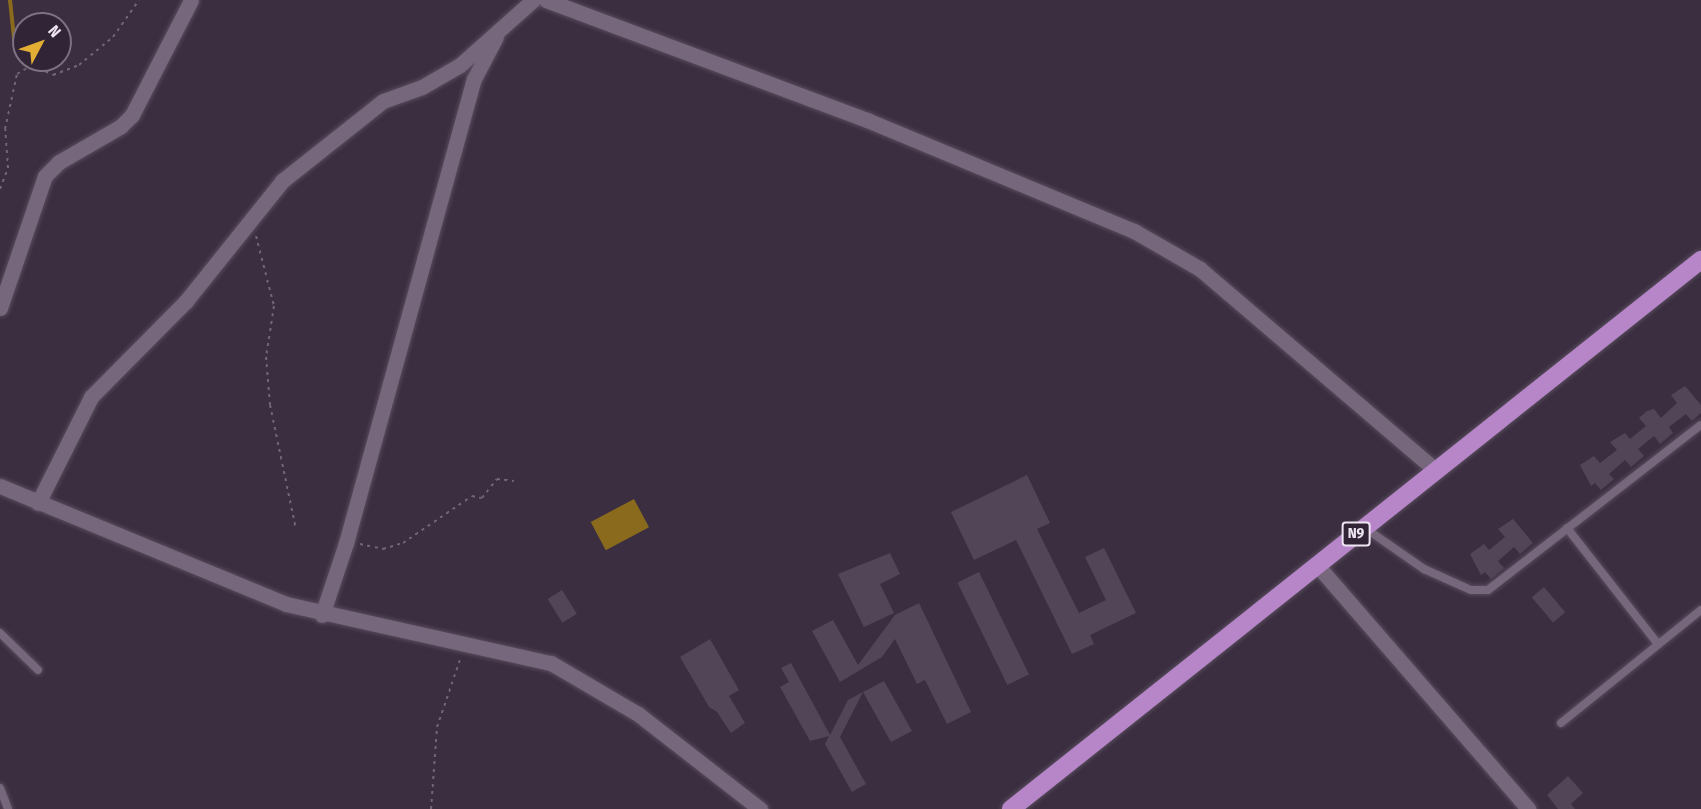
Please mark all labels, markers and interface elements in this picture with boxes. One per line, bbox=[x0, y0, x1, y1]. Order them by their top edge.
north arrow bbox=[12, 12, 72, 72]
text: N bbox=[44, 21, 65, 41]
road number: N9 bbox=[1341, 522, 1371, 546]

